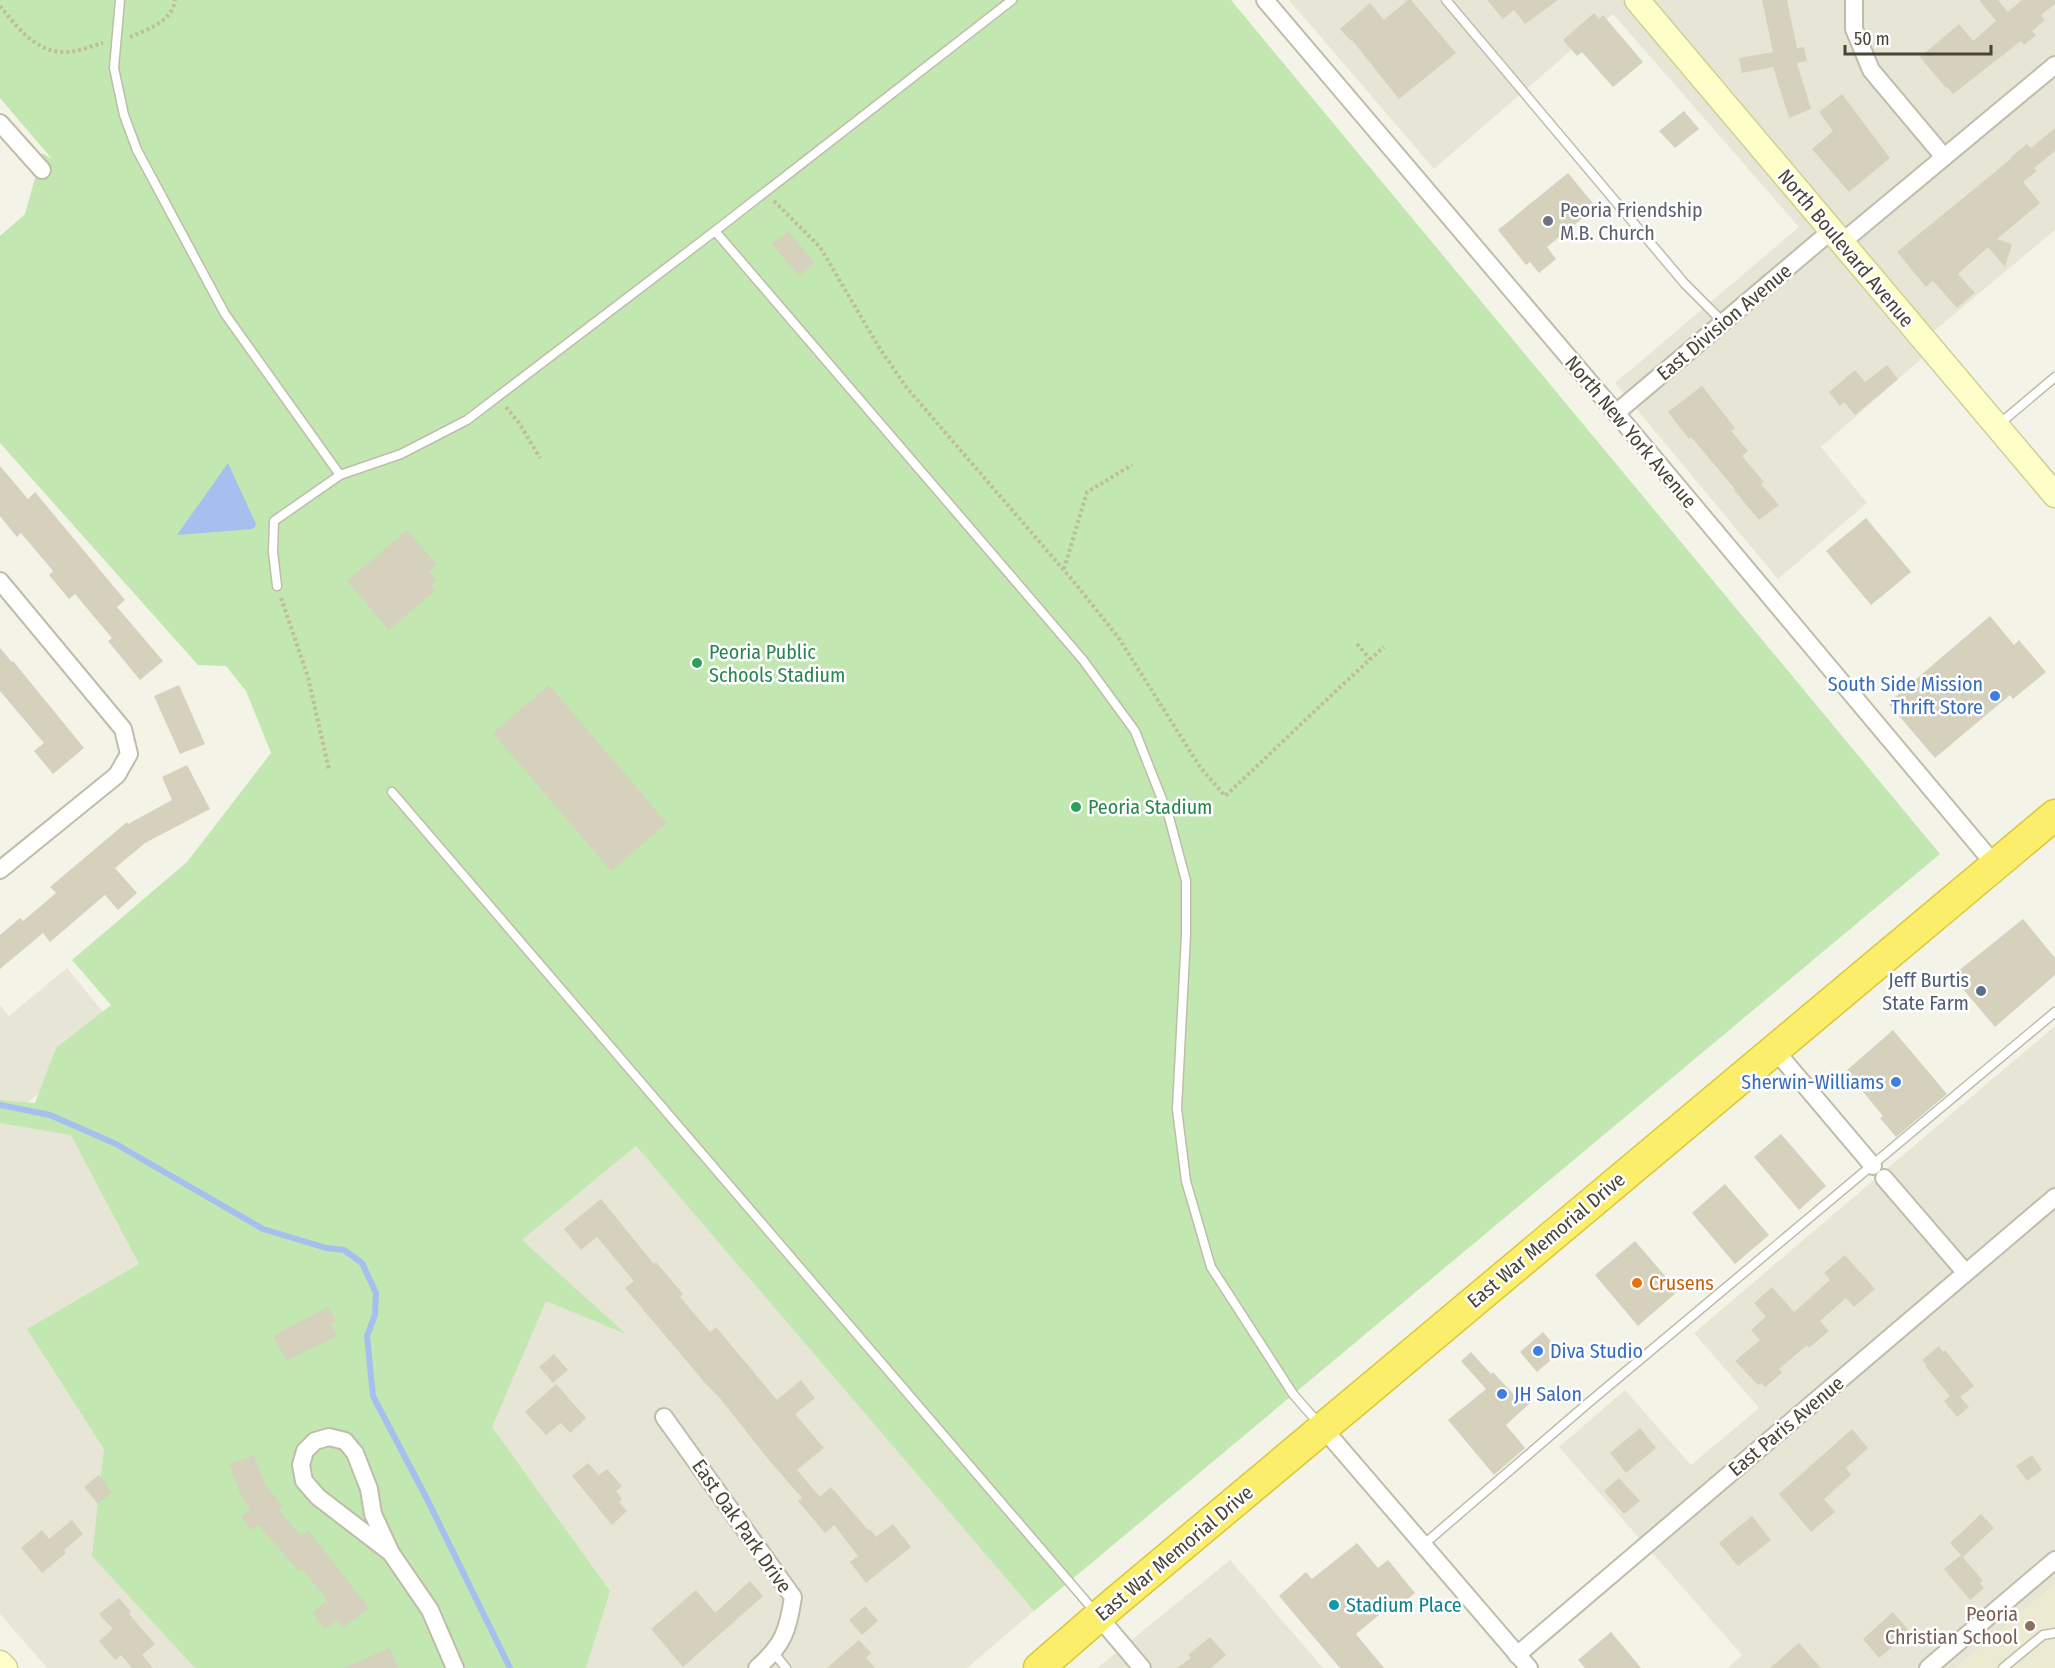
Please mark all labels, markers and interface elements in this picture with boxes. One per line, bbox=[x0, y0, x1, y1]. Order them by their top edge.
scale bar bbox=[1845, 18, 1990, 56]
text: 50 m bbox=[1854, 28, 1890, 50]
street label: North Boulevard Avenue bbox=[1773, 164, 1919, 332]
place label: Peoria Friendship M.B. Church bbox=[1560, 198, 1703, 245]
marker: Peoria Friendship M.B. Church bbox=[1541, 214, 1555, 228]
street label: East Division Avenue bbox=[1652, 259, 1796, 385]
street label: North New York Avenue bbox=[1560, 351, 1702, 513]
place label: Peoria Public Schools Stadium bbox=[709, 640, 845, 687]
marker: Peoria Public Schools Stadium bbox=[690, 656, 704, 670]
place label: South Side Mission Thrift Store bbox=[1828, 672, 1983, 719]
marker: South Side Mission Thrift Store bbox=[1988, 689, 2002, 703]
place label: Peoria Stadium bbox=[1088, 795, 1213, 819]
marker: Peoria Stadium bbox=[1069, 800, 1083, 814]
place label: Jeff Burtis State Farm bbox=[1882, 968, 1969, 1015]
marker: Jeff Burtis State Farm bbox=[1974, 984, 1988, 998]
place label: Sherwin-Williams bbox=[1741, 1070, 1884, 1094]
marker: Sherwin-Williams bbox=[1889, 1075, 1903, 1089]
street label: East War Memorial Drive bbox=[1462, 1167, 1630, 1313]
place label: Crusens bbox=[1649, 1271, 1714, 1295]
marker: Crusens bbox=[1630, 1276, 1644, 1290]
place label: Diva Studio bbox=[1550, 1339, 1643, 1363]
marker: Diva Studio bbox=[1531, 1344, 1545, 1358]
street label: East Paris Avenue bbox=[1723, 1371, 1849, 1481]
place label: JH Salon bbox=[1514, 1382, 1582, 1406]
marker: JH Salon bbox=[1495, 1387, 1509, 1401]
street label: East Oak Park Drive bbox=[687, 1455, 797, 1597]
street label: East War Memorial Drive bbox=[1090, 1480, 1258, 1626]
place label: Stadium Place bbox=[1346, 1593, 1462, 1617]
marker: Stadium Place bbox=[1327, 1598, 1341, 1612]
place label: Peoria Christian School bbox=[1885, 1602, 2018, 1649]
marker: Peoria Christian School bbox=[2023, 1619, 2037, 1633]

